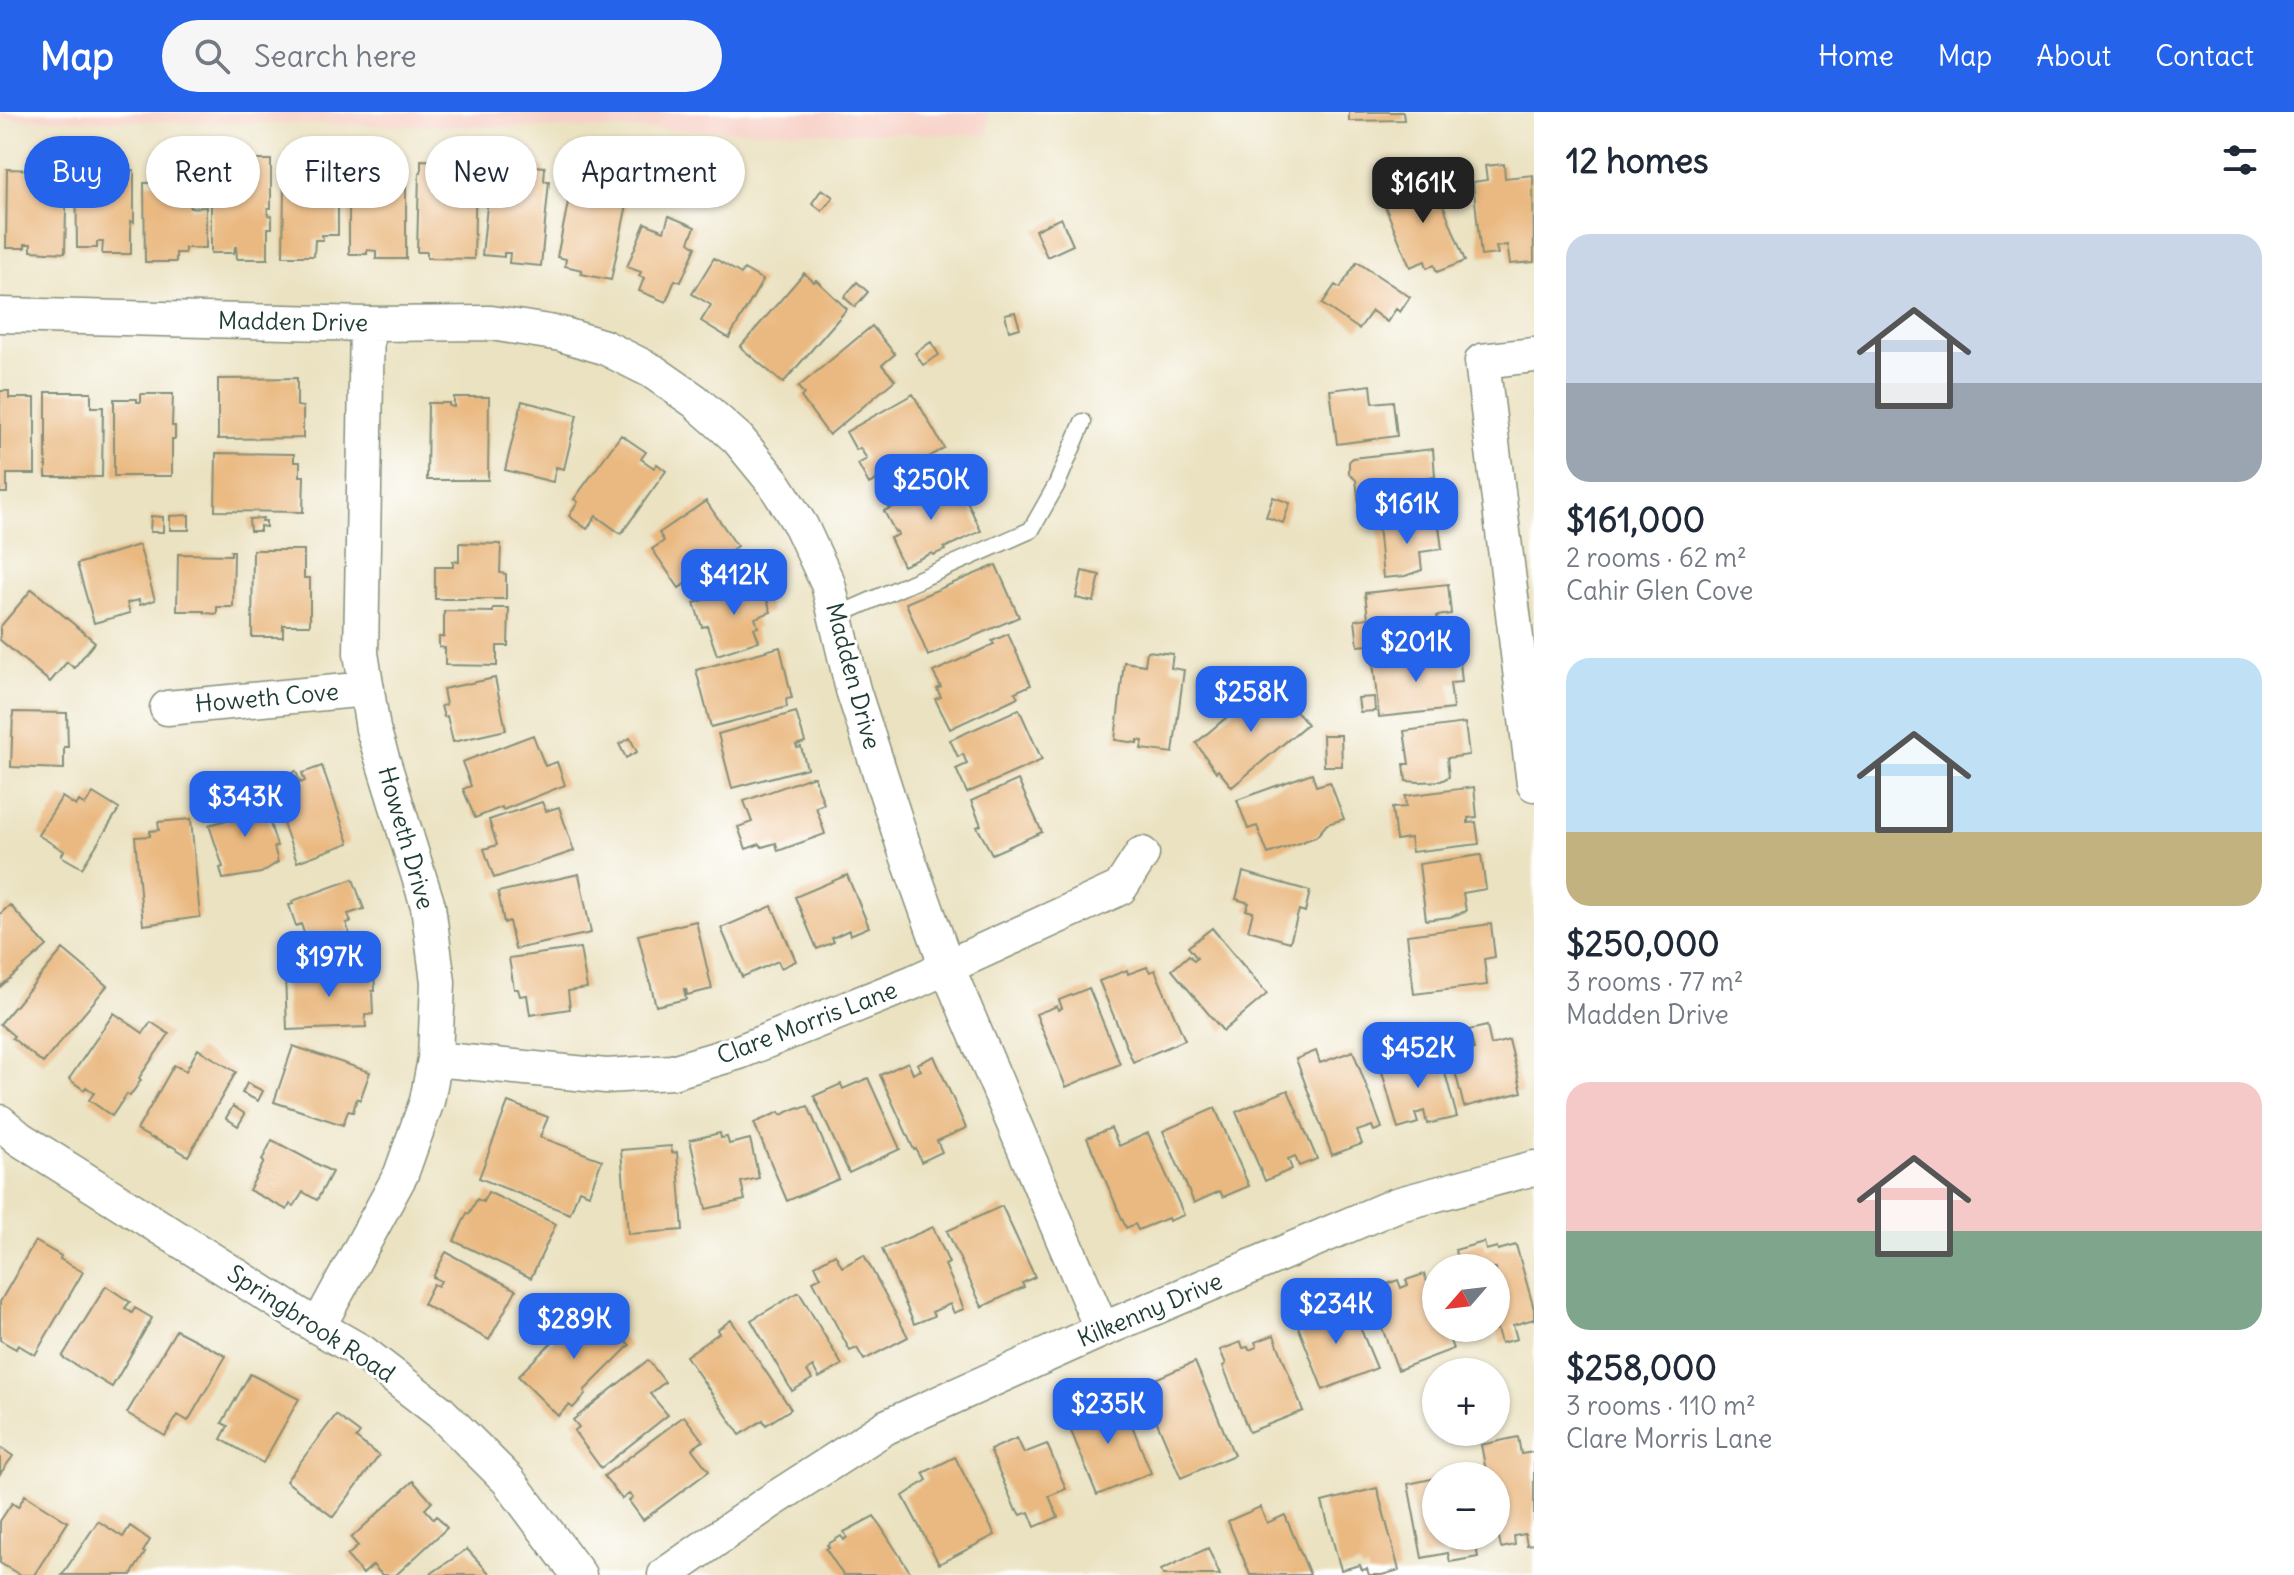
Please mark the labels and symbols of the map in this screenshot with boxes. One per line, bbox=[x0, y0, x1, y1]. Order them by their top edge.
pin: $161K bbox=[1367, 157, 1479, 225]
street label: Madden Drive bbox=[218, 305, 368, 337]
pin: $250K bbox=[875, 454, 987, 522]
pin: $161K bbox=[1351, 478, 1463, 546]
pin: $412K bbox=[678, 549, 790, 617]
street label: Madden Drive bbox=[820, 599, 888, 752]
pin: $201K bbox=[1360, 616, 1472, 684]
pin: $258K bbox=[1195, 666, 1307, 734]
street label: Howeth Cove bbox=[194, 676, 340, 718]
street label: Howeth Drive bbox=[372, 763, 442, 912]
pin: $343K bbox=[189, 771, 301, 839]
pin: $197K bbox=[273, 931, 385, 999]
street label: Clare Morris Lane bbox=[712, 974, 901, 1070]
pin: $452K bbox=[1362, 1022, 1474, 1090]
north arrow bbox=[1422, 1254, 1510, 1342]
street label: Springbrook Road bbox=[222, 1258, 401, 1388]
street label: Kilkenny Drive bbox=[1073, 1265, 1227, 1353]
pin: $234K bbox=[1280, 1278, 1392, 1346]
pin: $289K bbox=[518, 1293, 630, 1361]
pin: $235K bbox=[1052, 1378, 1164, 1446]

